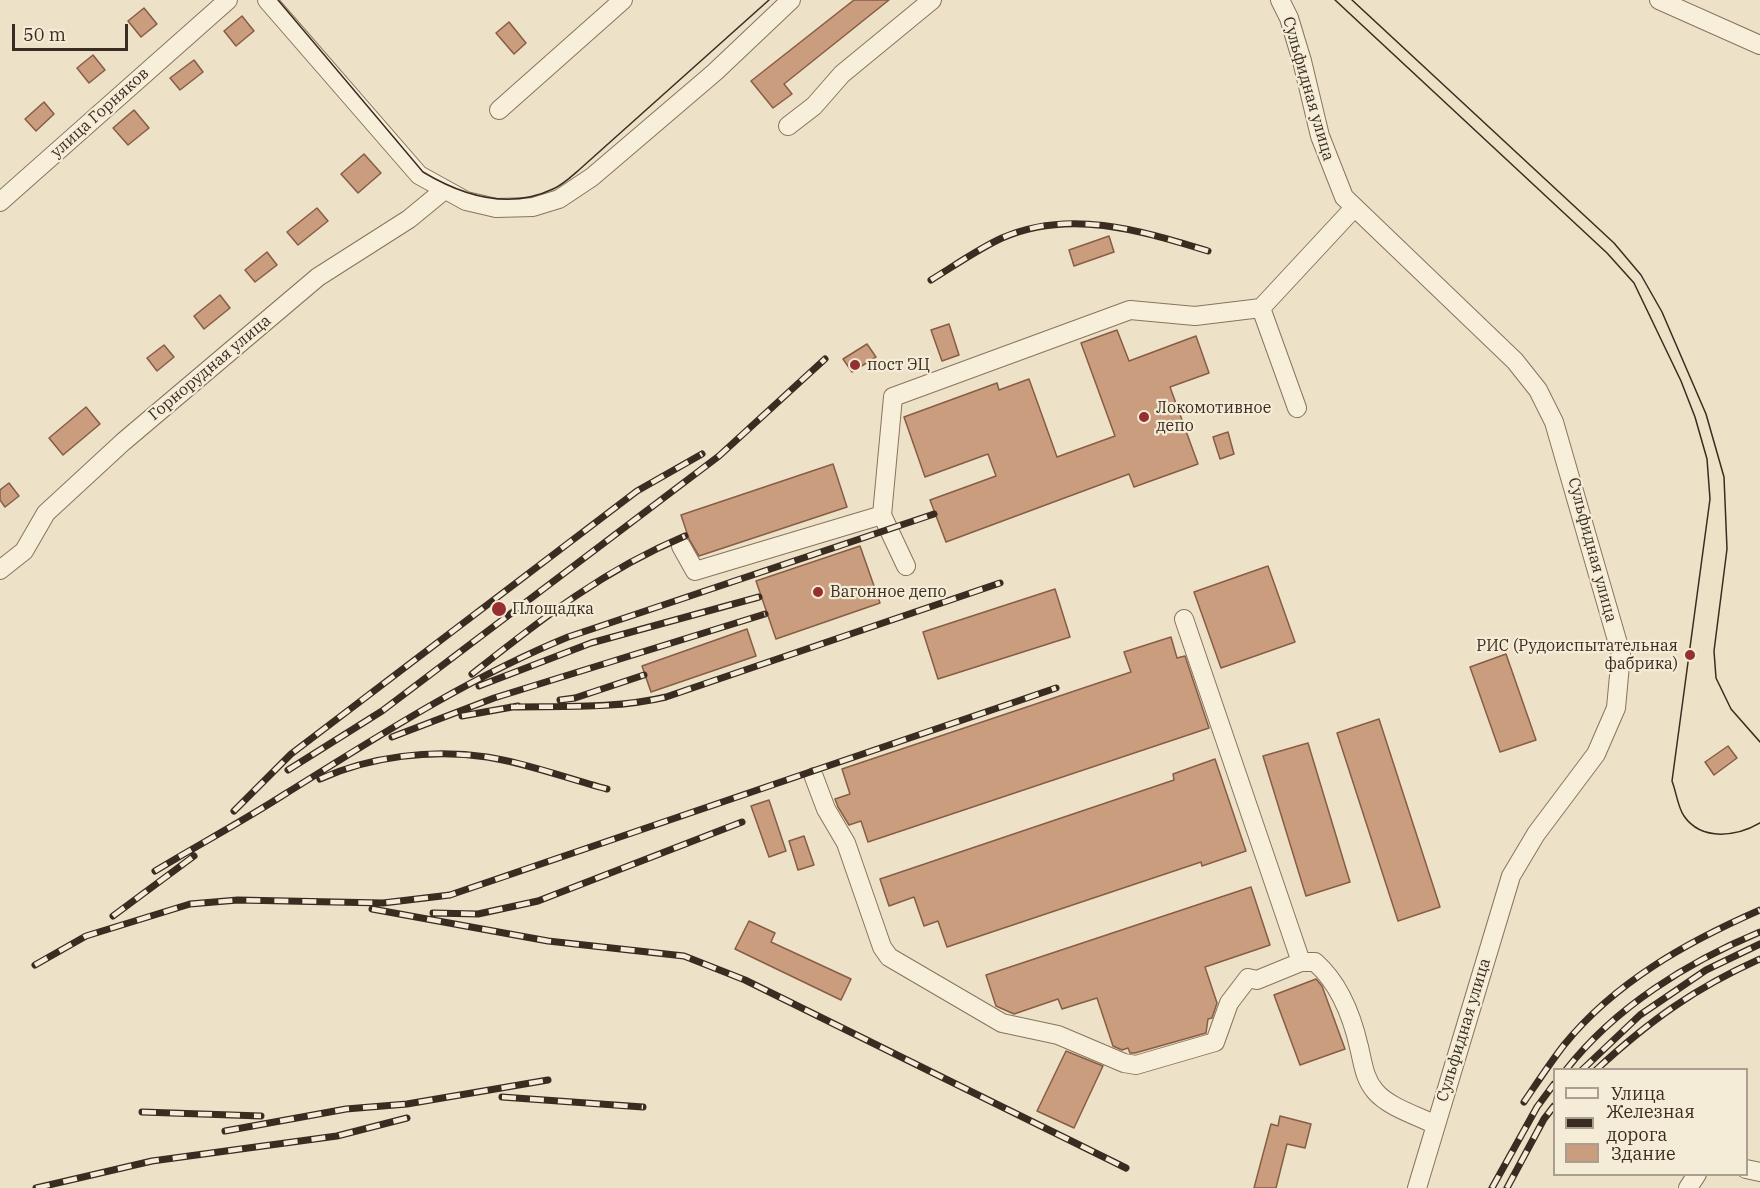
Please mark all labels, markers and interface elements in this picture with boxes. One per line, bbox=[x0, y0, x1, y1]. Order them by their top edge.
scale bar bbox=[15, 12, 130, 50]
street label: Сульфидная улица bbox=[1278, 15, 1338, 163]
text: 50 m bbox=[23, 23, 66, 46]
street label: улица Горняков bbox=[47, 64, 153, 162]
street label: Горнорудная улица bbox=[145, 311, 275, 425]
place label: пост ЭЦ bbox=[867, 355, 930, 375]
marker: пост ЭЦ bbox=[848, 358, 862, 372]
place label: Локомотивное депо bbox=[1156, 398, 1271, 436]
marker: Локомотивное депо bbox=[1137, 410, 1151, 424]
street label: Сульфидная улица bbox=[1563, 475, 1621, 625]
place label: Вагонное депо bbox=[830, 582, 947, 602]
marker: Вагонное депо bbox=[811, 585, 825, 599]
place label: Площадка bbox=[512, 599, 594, 619]
marker: Площадка bbox=[490, 600, 508, 618]
place label: РИС (Рудоиспытательная фабрика) bbox=[1476, 636, 1678, 674]
marker: РИС (Рудоиспытательная фабрика) bbox=[1683, 648, 1697, 662]
street label: Сульфидная улица bbox=[1433, 956, 1495, 1104]
legend bbox=[1553, 1068, 1748, 1176]
text: Улица bbox=[1611, 1082, 1665, 1105]
text: Железная дорога bbox=[1606, 1100, 1695, 1146]
text: Здание bbox=[1611, 1142, 1676, 1165]

